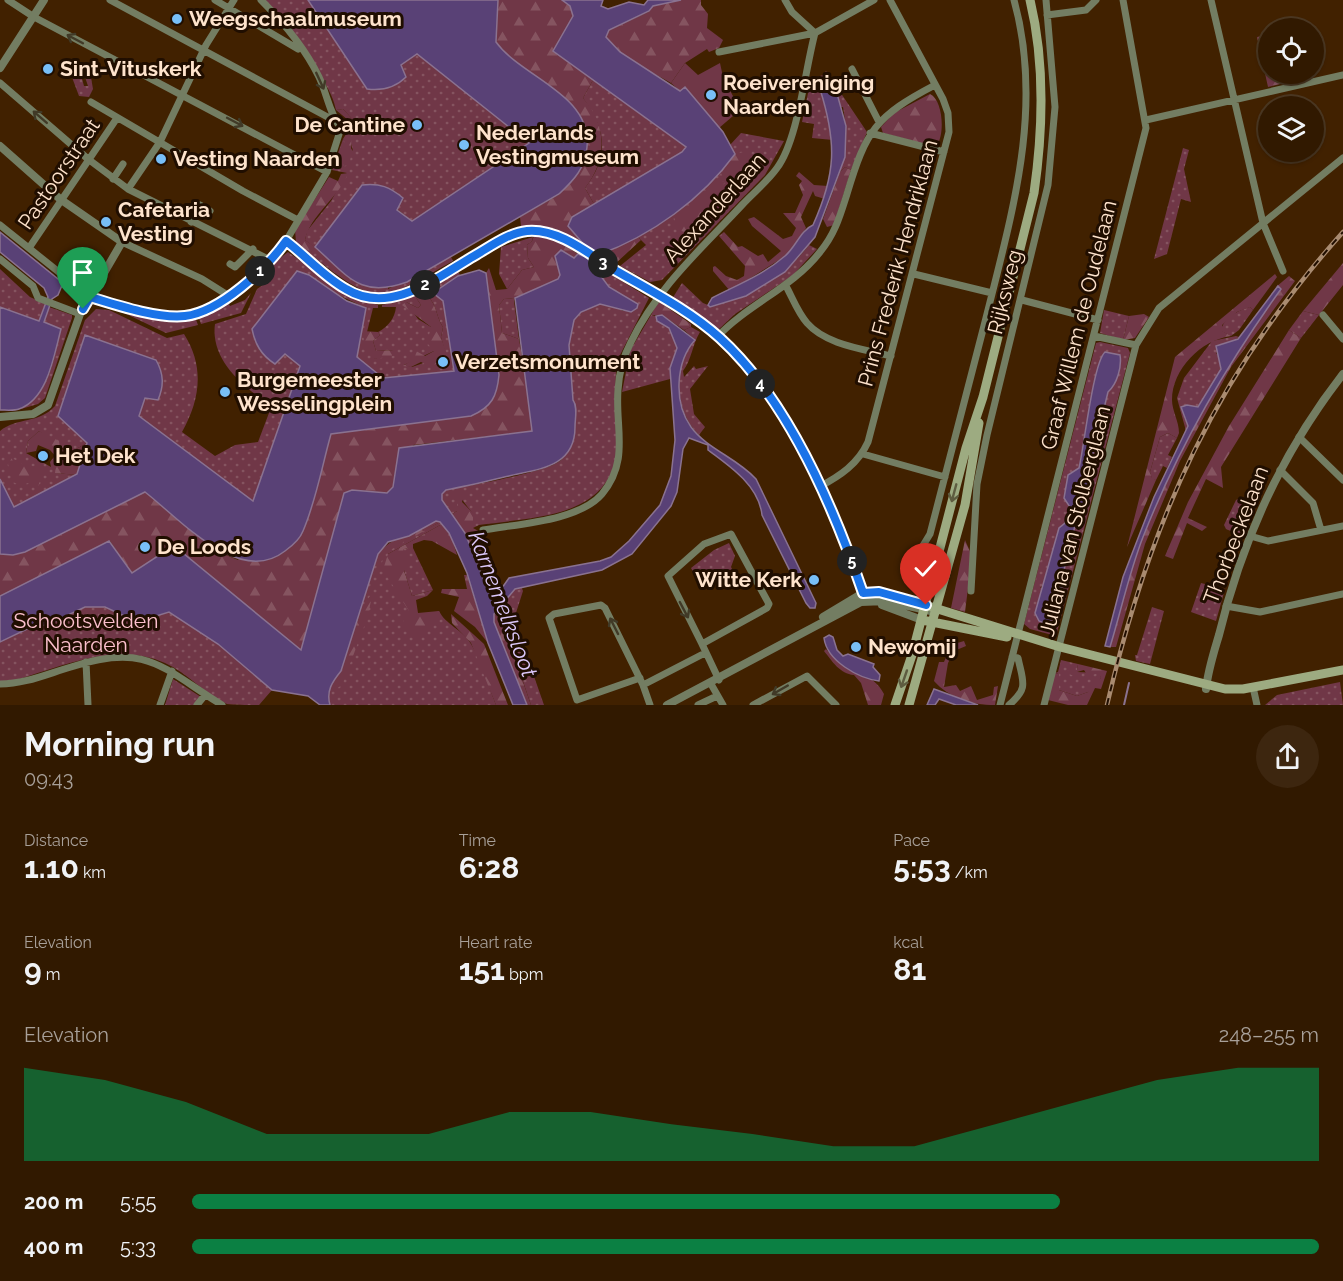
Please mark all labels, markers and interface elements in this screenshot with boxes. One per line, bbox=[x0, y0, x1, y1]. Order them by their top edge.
place label: Weegschaalmuseum bbox=[189, 6, 402, 31]
marker: Weegschaalmuseum bbox=[170, 12, 184, 26]
map controls bbox=[1258, 18, 1324, 162]
button: locate bbox=[1258, 18, 1324, 84]
one-way arrow bbox=[67, 33, 85, 44]
place label: Sint-Vituskerk bbox=[60, 56, 202, 81]
marker: Sint-Vituskerk bbox=[41, 62, 55, 76]
place label: Roeivereniging Naarden bbox=[723, 70, 874, 119]
one-way arrow bbox=[315, 71, 327, 89]
marker: Roeivereniging Naarden bbox=[704, 88, 718, 102]
button: layers bbox=[1258, 96, 1324, 162]
one-way arrow bbox=[33, 110, 48, 124]
place label: De Cantine bbox=[295, 112, 405, 137]
street label: Pastoorstraat bbox=[12, 114, 105, 234]
one-way arrow bbox=[226, 116, 243, 128]
marker: De Cantine bbox=[410, 118, 424, 132]
place label: Nederlands Vestingmuseum bbox=[476, 120, 639, 169]
street label: Prins Frederik Hendriklaan bbox=[853, 137, 943, 389]
marker: Nederlands Vestingmuseum bbox=[457, 138, 471, 152]
place label: Vesting Naarden bbox=[173, 146, 340, 171]
street label: Alexanderlaan bbox=[659, 147, 771, 268]
marker: Vesting Naarden bbox=[154, 152, 168, 166]
place label: Cafetaria Vesting bbox=[118, 197, 210, 246]
street label: Graaf Willem de Oudelaan bbox=[1035, 197, 1122, 452]
marker: Cafetaria Vesting bbox=[99, 215, 113, 229]
pin bbox=[57, 247, 108, 309]
street label: Rijksweg bbox=[982, 247, 1027, 337]
pin: 3 bbox=[588, 248, 618, 278]
text: 3 bbox=[599, 253, 607, 272]
icon: arrive bbox=[66, 256, 99, 289]
pin: 1 bbox=[245, 256, 275, 286]
text: 1 bbox=[256, 261, 264, 280]
pin: 2 bbox=[410, 270, 440, 300]
text: 2 bbox=[420, 275, 430, 294]
place label: Verzetsmonument bbox=[455, 349, 640, 374]
marker: Verzetsmonument bbox=[436, 355, 450, 369]
place label: Burgemeester Wesselingplein bbox=[237, 367, 392, 416]
pin: 4 bbox=[745, 369, 775, 399]
text: 4 bbox=[755, 374, 765, 393]
marker: Burgemeester Wesselingplein bbox=[218, 385, 232, 399]
street label: Juliana van Stolberglaan bbox=[1034, 403, 1115, 639]
place label: Het Dek bbox=[55, 443, 136, 468]
marker: Het Dek bbox=[36, 449, 50, 463]
street label: Thorbeckelaan bbox=[1198, 462, 1273, 607]
one-way arrow bbox=[948, 484, 959, 503]
water label: Karnemelksloot bbox=[463, 527, 543, 682]
place label: De Loods bbox=[157, 534, 251, 559]
marker: De Loods bbox=[138, 540, 152, 554]
pin bbox=[900, 543, 951, 605]
pin: 5 bbox=[837, 546, 867, 576]
text: 5 bbox=[848, 551, 856, 570]
icon: check bbox=[909, 552, 942, 585]
place label: Witte Kerk bbox=[695, 567, 802, 592]
marker: Witte Kerk bbox=[807, 573, 821, 587]
one-way arrow bbox=[678, 601, 690, 618]
park label: Schootsvelden Naarden bbox=[14, 608, 158, 657]
one-way arrow bbox=[607, 617, 619, 635]
place label: Newomij bbox=[868, 634, 956, 659]
marker: Newomij bbox=[849, 640, 863, 654]
one-way arrow bbox=[898, 669, 909, 688]
one-way arrow bbox=[772, 684, 789, 696]
text: Morning run bbox=[24, 725, 215, 764]
button: share bbox=[1256, 725, 1319, 788]
text: 09:43 bbox=[24, 767, 73, 791]
text: Distance bbox=[24, 831, 88, 850]
text: Time bbox=[459, 831, 496, 850]
text: Pace bbox=[893, 831, 930, 850]
text: 1.10 bbox=[24, 850, 79, 885]
text: 6:28 bbox=[459, 850, 519, 885]
text: 5:53 bbox=[893, 850, 951, 885]
text: km bbox=[79, 863, 106, 882]
text: /km bbox=[951, 863, 988, 882]
text: Elevation bbox=[24, 933, 92, 952]
text: Heart rate bbox=[459, 933, 532, 952]
text: kcal bbox=[893, 933, 923, 952]
text: 9 bbox=[24, 952, 42, 987]
text: 151 bbox=[459, 952, 505, 987]
text: 81 bbox=[893, 952, 926, 987]
text: m bbox=[42, 965, 60, 984]
text: bpm bbox=[505, 965, 543, 984]
text: Elevation bbox=[24, 1023, 109, 1047]
text: 248–255 m bbox=[1219, 1023, 1319, 1047]
text: 200 m bbox=[24, 1190, 83, 1214]
text: 5:55 bbox=[120, 1190, 156, 1214]
text: 400 m bbox=[24, 1235, 83, 1259]
text: 5:33 bbox=[120, 1235, 156, 1259]

